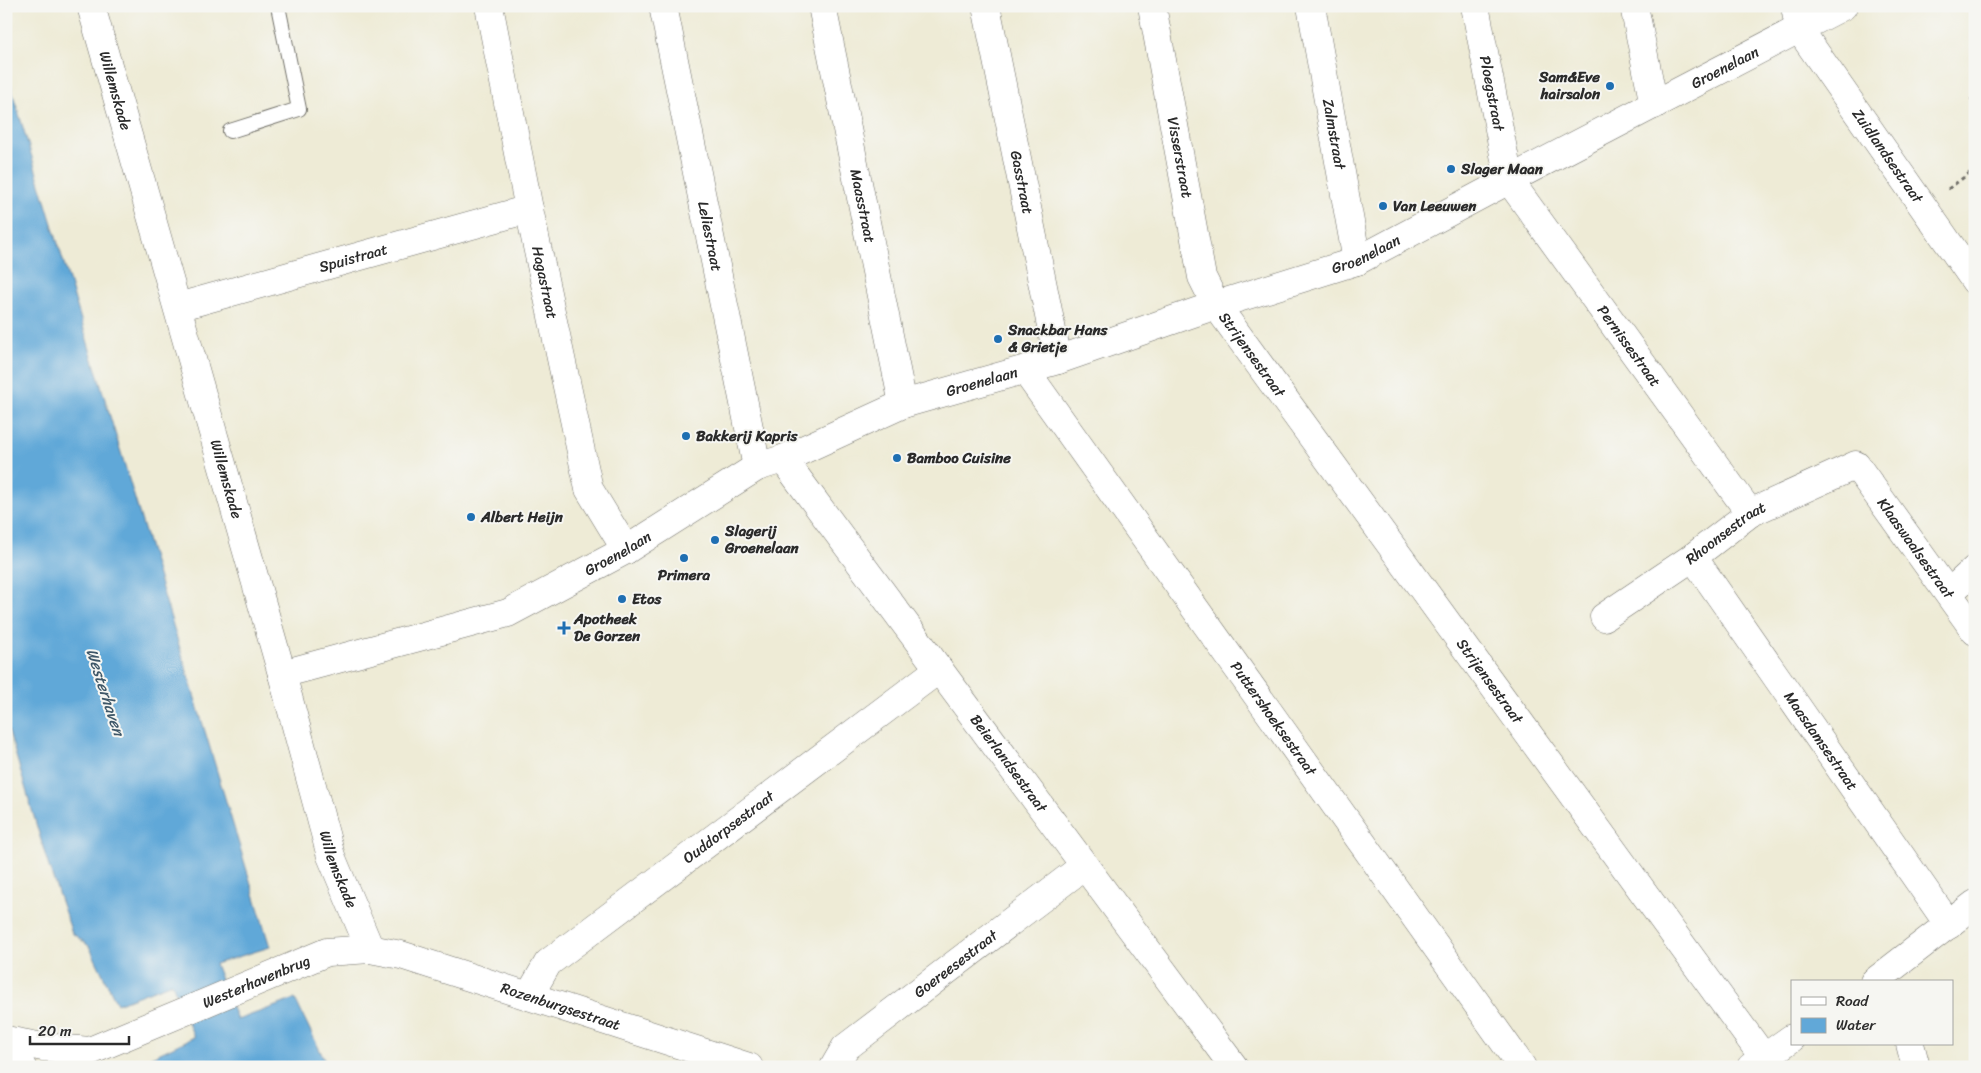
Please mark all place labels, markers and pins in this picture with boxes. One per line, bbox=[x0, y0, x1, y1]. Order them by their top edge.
place label: Sam&Eve hairsalon bbox=[1538, 64, 1601, 107]
marker: Sam&Eve hairsalon bbox=[1604, 80, 1616, 92]
place label: Slager Maan bbox=[1460, 156, 1544, 182]
marker: Slager Maan bbox=[1445, 163, 1457, 175]
place label: Van Leeuwen bbox=[1393, 193, 1477, 219]
marker: Van Leeuwen bbox=[1377, 200, 1389, 212]
place label: Snackbar Hans & Grietje bbox=[1007, 317, 1109, 360]
marker: Snackbar Hans & Grietje bbox=[992, 333, 1004, 345]
place label: Bakkerij Kapris bbox=[696, 423, 799, 449]
marker: Bakkerij Kapris bbox=[680, 430, 692, 442]
place label: Bamboo Cuisine bbox=[907, 445, 1011, 471]
marker: Bamboo Cuisine bbox=[891, 452, 903, 464]
place label: Albert Heijn bbox=[480, 504, 564, 530]
marker: Albert Heijn bbox=[465, 511, 477, 523]
place label: Slagerij Groenelaan bbox=[724, 518, 799, 561]
marker: Slagerij Groenelaan bbox=[709, 534, 721, 546]
marker: Primera bbox=[678, 552, 690, 564]
place label: Primera bbox=[658, 562, 711, 588]
place label: Etos bbox=[632, 586, 663, 612]
marker: Etos bbox=[616, 593, 628, 605]
place label: Apotheek De Gorzen bbox=[573, 606, 641, 649]
marker: Apotheek De Gorzen bbox=[558, 622, 570, 634]

